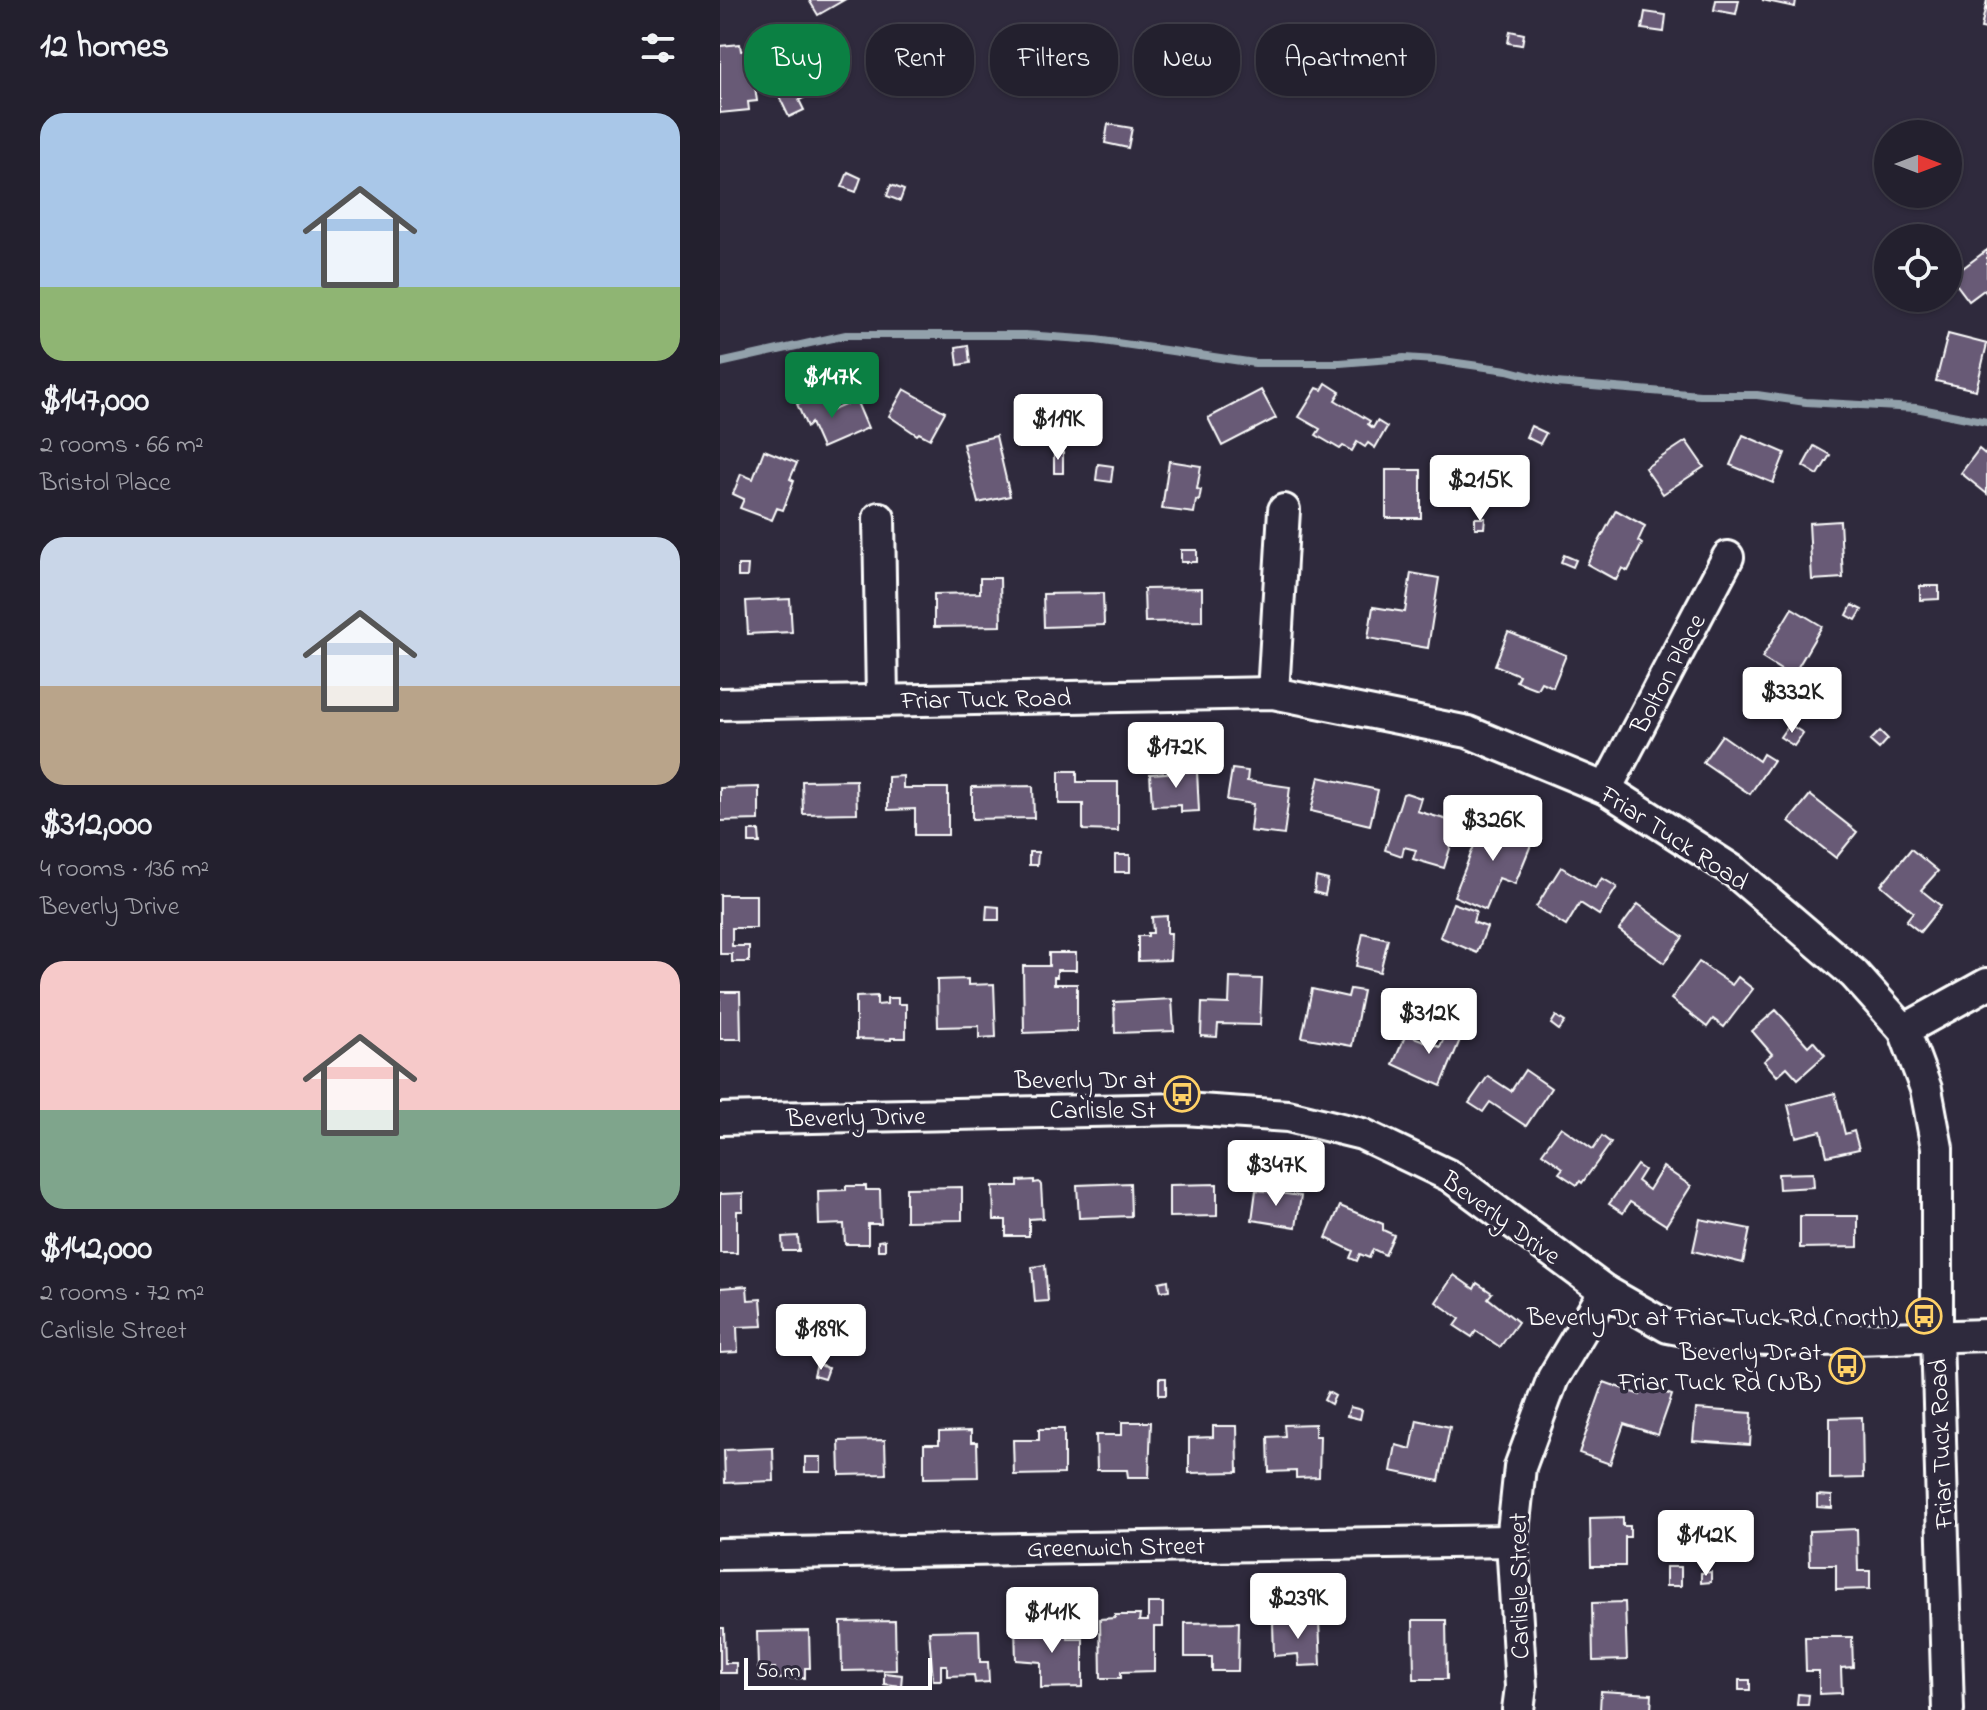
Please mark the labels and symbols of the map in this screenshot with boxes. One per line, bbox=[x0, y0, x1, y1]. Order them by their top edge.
north arrow bbox=[1874, 120, 1962, 208]
pin: $147K bbox=[776, 352, 888, 420]
pin: $119K bbox=[1002, 394, 1114, 462]
pin: $215K bbox=[1424, 455, 1536, 523]
street label: Bolton Place bbox=[1622, 607, 1717, 742]
pin: $332K bbox=[1736, 667, 1848, 735]
street label: Friar Tuck Road bbox=[900, 681, 1072, 721]
pin: $172K bbox=[1120, 722, 1232, 790]
street label: Friar Tuck Road bbox=[1591, 777, 1755, 902]
pin: $326K bbox=[1437, 795, 1549, 863]
pin: $312K bbox=[1373, 988, 1485, 1056]
place label: Beverly Dr at Carlisle St bbox=[1014, 1063, 1156, 1131]
bus stop icon: Beverly Dr at Carlisle St bbox=[1163, 1075, 1201, 1113]
street label: Beverly Drive bbox=[785, 1099, 926, 1139]
pin: $347K bbox=[1220, 1140, 1332, 1208]
street label: Beverly Drive bbox=[1432, 1163, 1568, 1276]
bus stop icon: Beverly Dr at Friar Tuck Rd (north) bbox=[1905, 1297, 1943, 1335]
place label: Beverly Dr at Friar Tuck Rd (north) bbox=[1526, 1300, 1898, 1338]
pin: $189K bbox=[765, 1304, 877, 1372]
place label: Beverly Dr at Friar Tuck Rd (NB) bbox=[1617, 1335, 1821, 1403]
bus stop icon: Beverly Dr at Friar Tuck Rd (NB) bbox=[1828, 1347, 1866, 1385]
street label: Friar Tuck Road bbox=[1921, 1358, 1965, 1531]
pin: $142K bbox=[1650, 1510, 1762, 1578]
street label: Carlisle Street bbox=[1501, 1512, 1541, 1660]
street label: Greenwich Street bbox=[1027, 1528, 1206, 1570]
pin: $239K bbox=[1242, 1573, 1354, 1641]
pin: $141K bbox=[996, 1587, 1108, 1655]
scale bar bbox=[744, 1654, 932, 1690]

